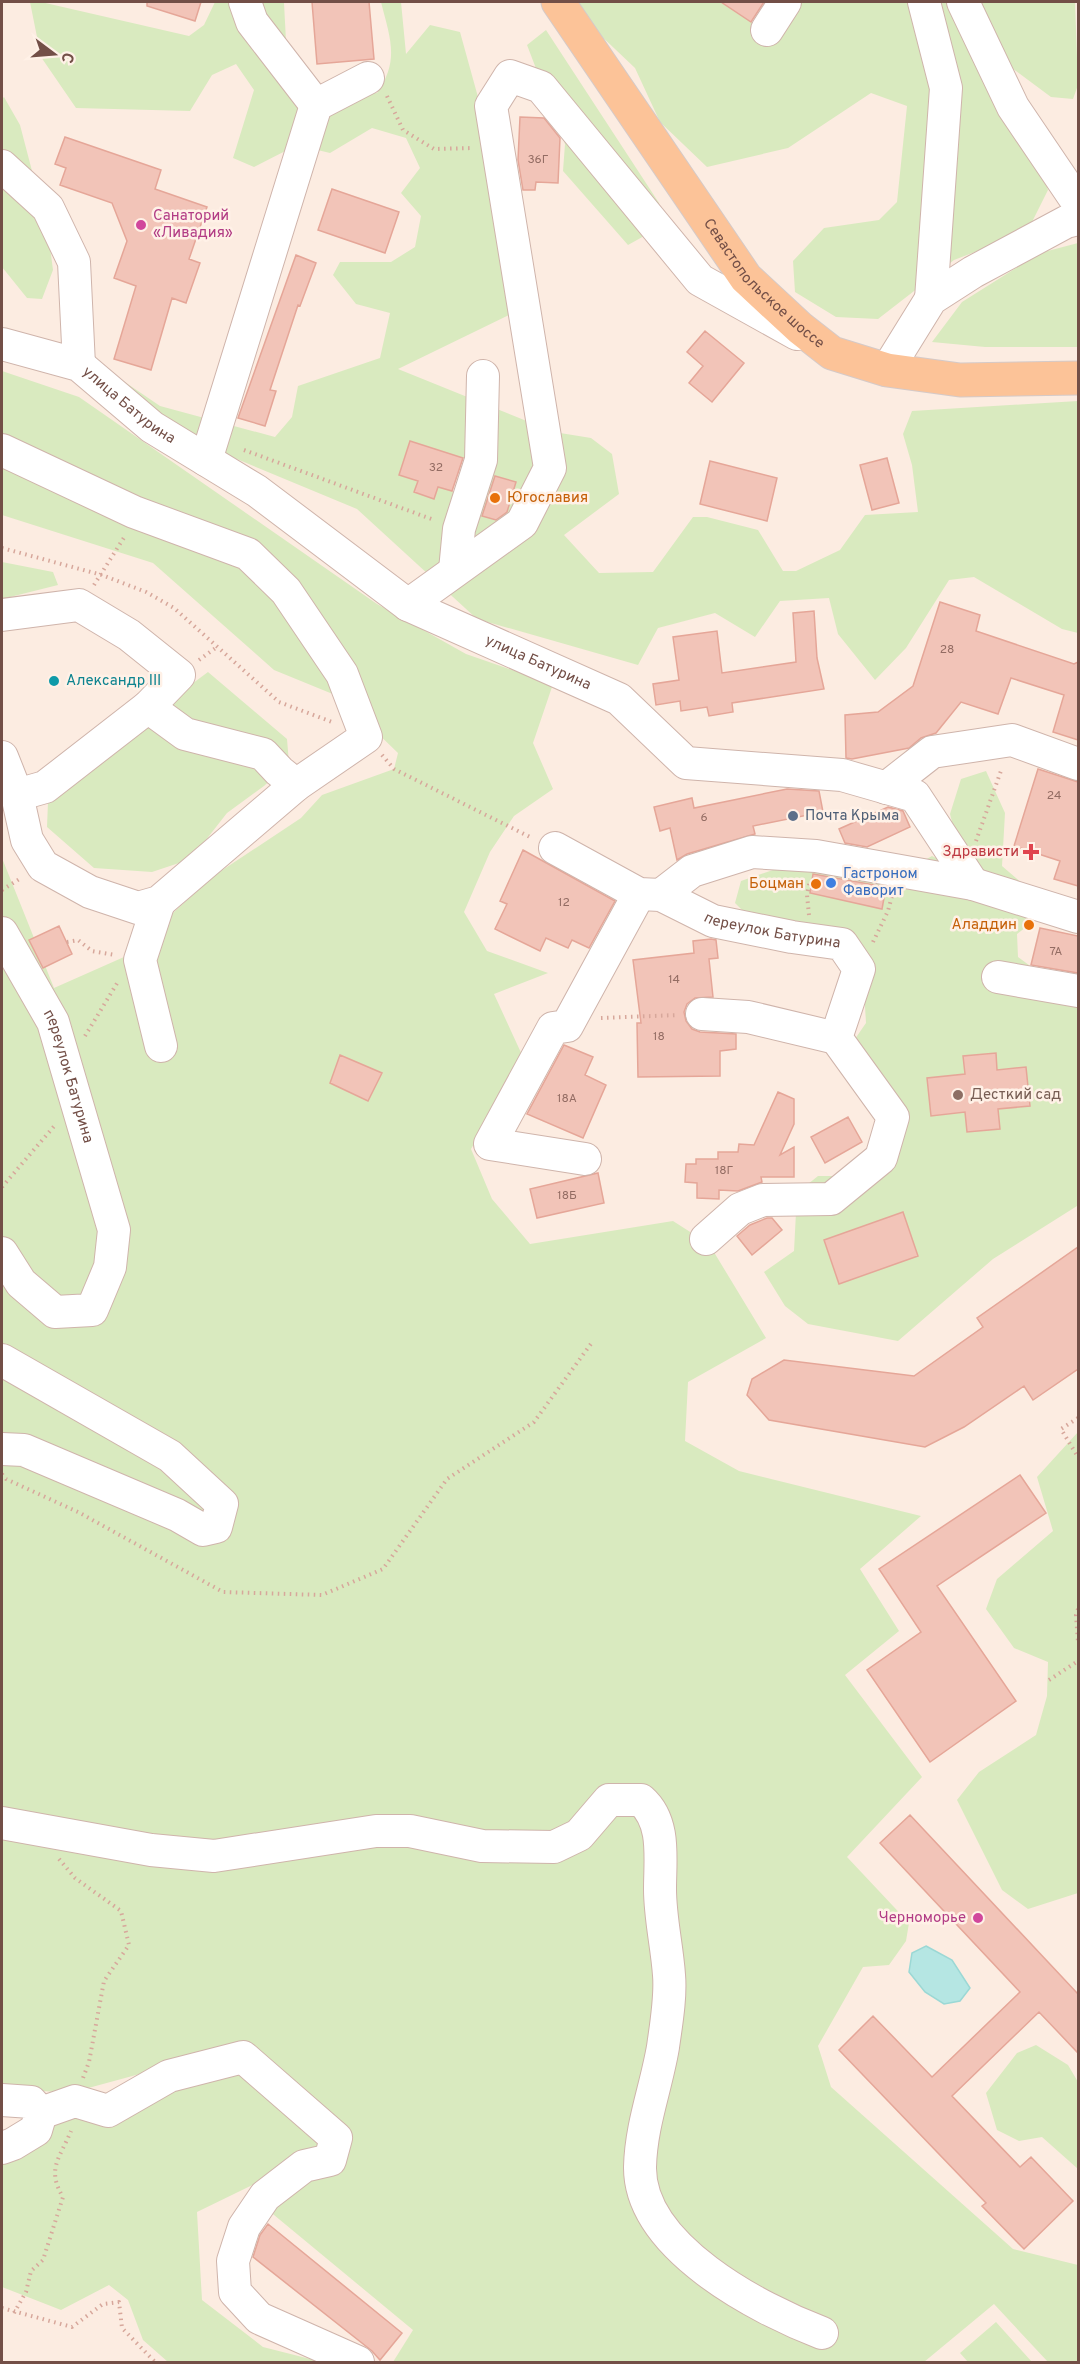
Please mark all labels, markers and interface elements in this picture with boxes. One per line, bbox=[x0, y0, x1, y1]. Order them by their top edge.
north arrow bbox=[24, 24, 84, 84]
text: С bbox=[55, 50, 78, 65]
house number: 36Г bbox=[527, 152, 549, 168]
place label: Санаторий «Ливадия» bbox=[153, 207, 233, 243]
street label: Севастопольское шоссе bbox=[699, 215, 828, 353]
marker: Санаторий «Ливадия» bbox=[134, 218, 148, 232]
street label: улица Батурина bbox=[78, 362, 179, 448]
house number: 32 bbox=[429, 460, 443, 476]
place label: Югославия bbox=[507, 489, 588, 508]
marker: Югославия bbox=[488, 491, 502, 505]
street label: улица Батурина bbox=[482, 631, 594, 695]
house number: 28 bbox=[940, 642, 954, 658]
place label: Александр III bbox=[66, 672, 161, 691]
marker: Александр III bbox=[47, 674, 61, 688]
house number: 24 bbox=[1047, 788, 1061, 804]
place label: Почта Крыма bbox=[805, 807, 899, 826]
marker: Почта Крыма bbox=[786, 809, 800, 823]
house number: 6 bbox=[700, 810, 708, 826]
place label: Здрависти bbox=[942, 843, 1019, 862]
marker: Здрависти bbox=[1024, 845, 1038, 859]
place label: Гастроном Фаворит bbox=[843, 865, 918, 901]
place label: Боцман bbox=[749, 875, 804, 894]
marker: Гастроном Фаворит bbox=[824, 876, 838, 890]
marker: Боцман bbox=[809, 877, 823, 891]
house number: 12 bbox=[558, 895, 570, 911]
street label: переулок Батурина bbox=[701, 908, 842, 953]
place label: Аладдин bbox=[952, 916, 1017, 935]
marker: Аладдин bbox=[1022, 918, 1036, 932]
house number: 7А bbox=[1049, 944, 1063, 960]
house number: 14 bbox=[668, 972, 680, 988]
street label: переулок Батурина bbox=[38, 1006, 97, 1145]
house number: 18 bbox=[653, 1029, 665, 1045]
place label: Десткий сад bbox=[970, 1086, 1061, 1105]
marker: Десткий сад bbox=[951, 1088, 965, 1102]
house number: 18А bbox=[557, 1091, 577, 1107]
house number: 18Г bbox=[715, 1163, 733, 1179]
house number: 18Б bbox=[557, 1188, 577, 1204]
place label: Черноморье bbox=[878, 1909, 966, 1928]
marker: Черноморье bbox=[971, 1911, 985, 1925]

